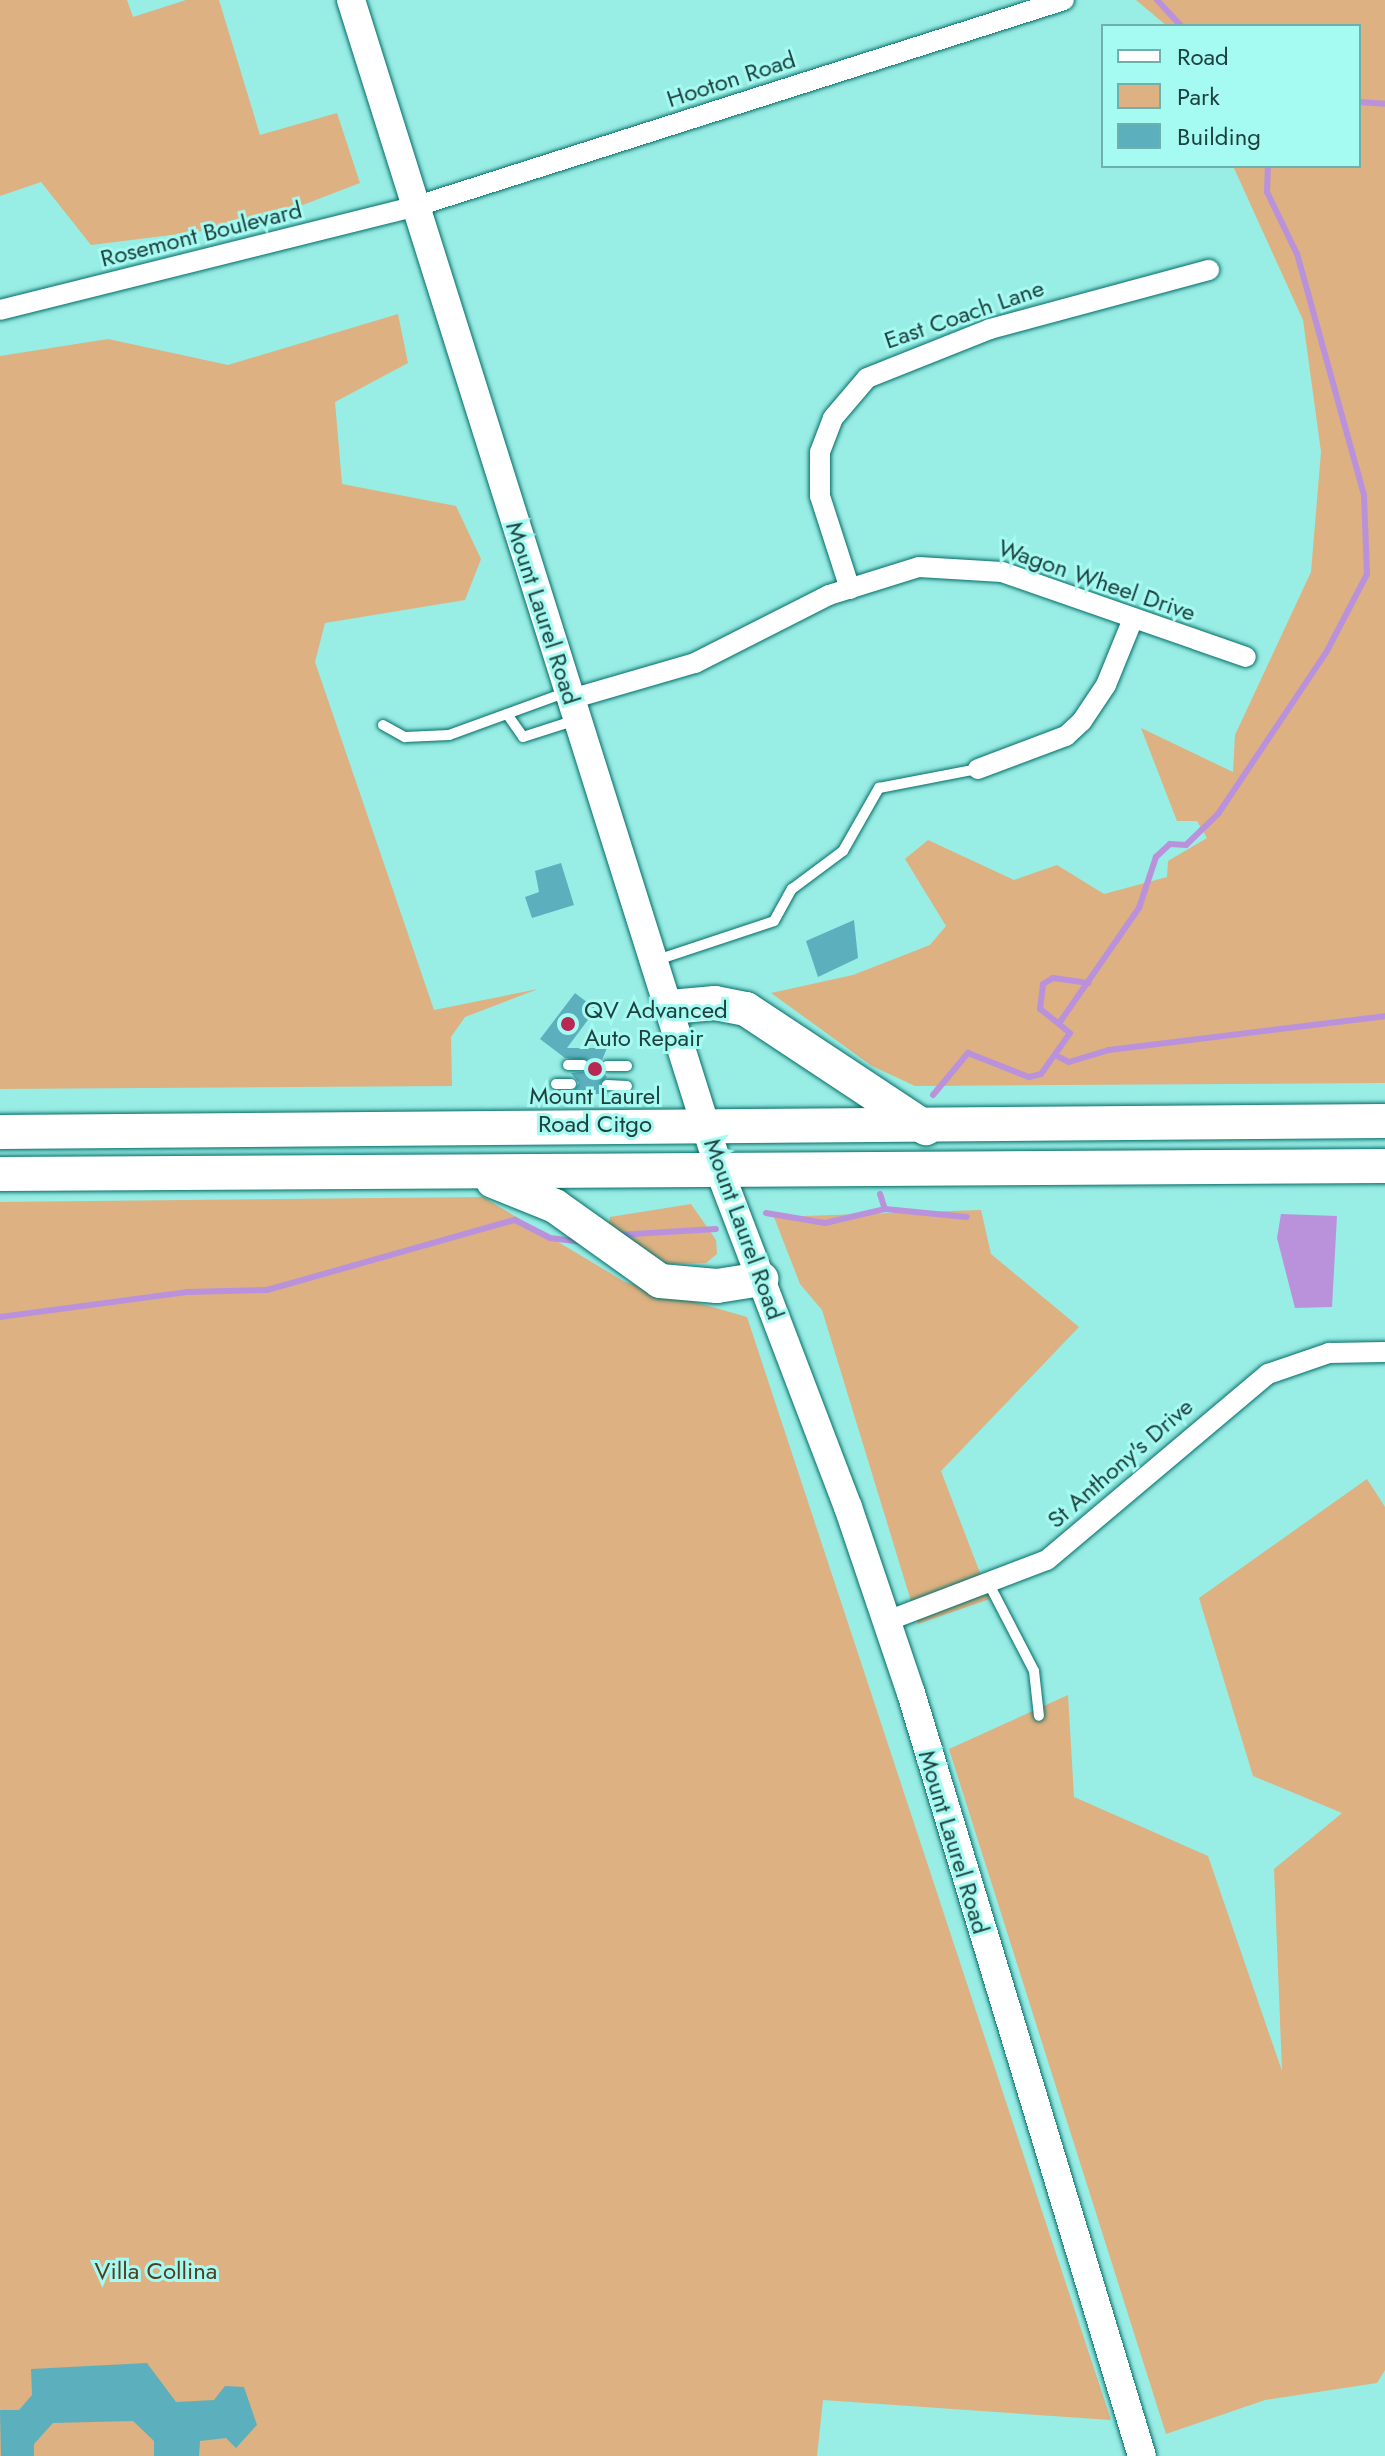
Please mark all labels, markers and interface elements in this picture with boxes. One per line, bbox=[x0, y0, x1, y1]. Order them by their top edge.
legend bbox=[1101, 24, 1361, 168]
text: Road bbox=[1177, 39, 1229, 74]
street label: Hooton Road bbox=[663, 45, 799, 113]
text: Park bbox=[1177, 79, 1220, 114]
text: Building bbox=[1177, 119, 1261, 154]
street label: Rosemont Boulevard bbox=[97, 195, 305, 273]
street label: East Coach Lane bbox=[880, 273, 1048, 355]
street label: Mount Laurel Road bbox=[500, 518, 586, 708]
street label: Wagon Wheel Drive bbox=[995, 533, 1199, 627]
place label: QV Advanced Auto Repair bbox=[584, 996, 728, 1052]
marker: QV Advanced Auto Repair bbox=[559, 1015, 577, 1033]
marker: Mount Laurel Road Citgo bbox=[586, 1060, 604, 1078]
place label: Mount Laurel Road Citgo bbox=[529, 1082, 661, 1138]
street label: Mount Laurel Road bbox=[698, 1135, 790, 1323]
street label: St Anthony's Drive bbox=[1041, 1392, 1199, 1534]
street label: Mount Laurel Road bbox=[912, 1747, 996, 1937]
park label: Villa Collina bbox=[95, 2257, 217, 2285]

